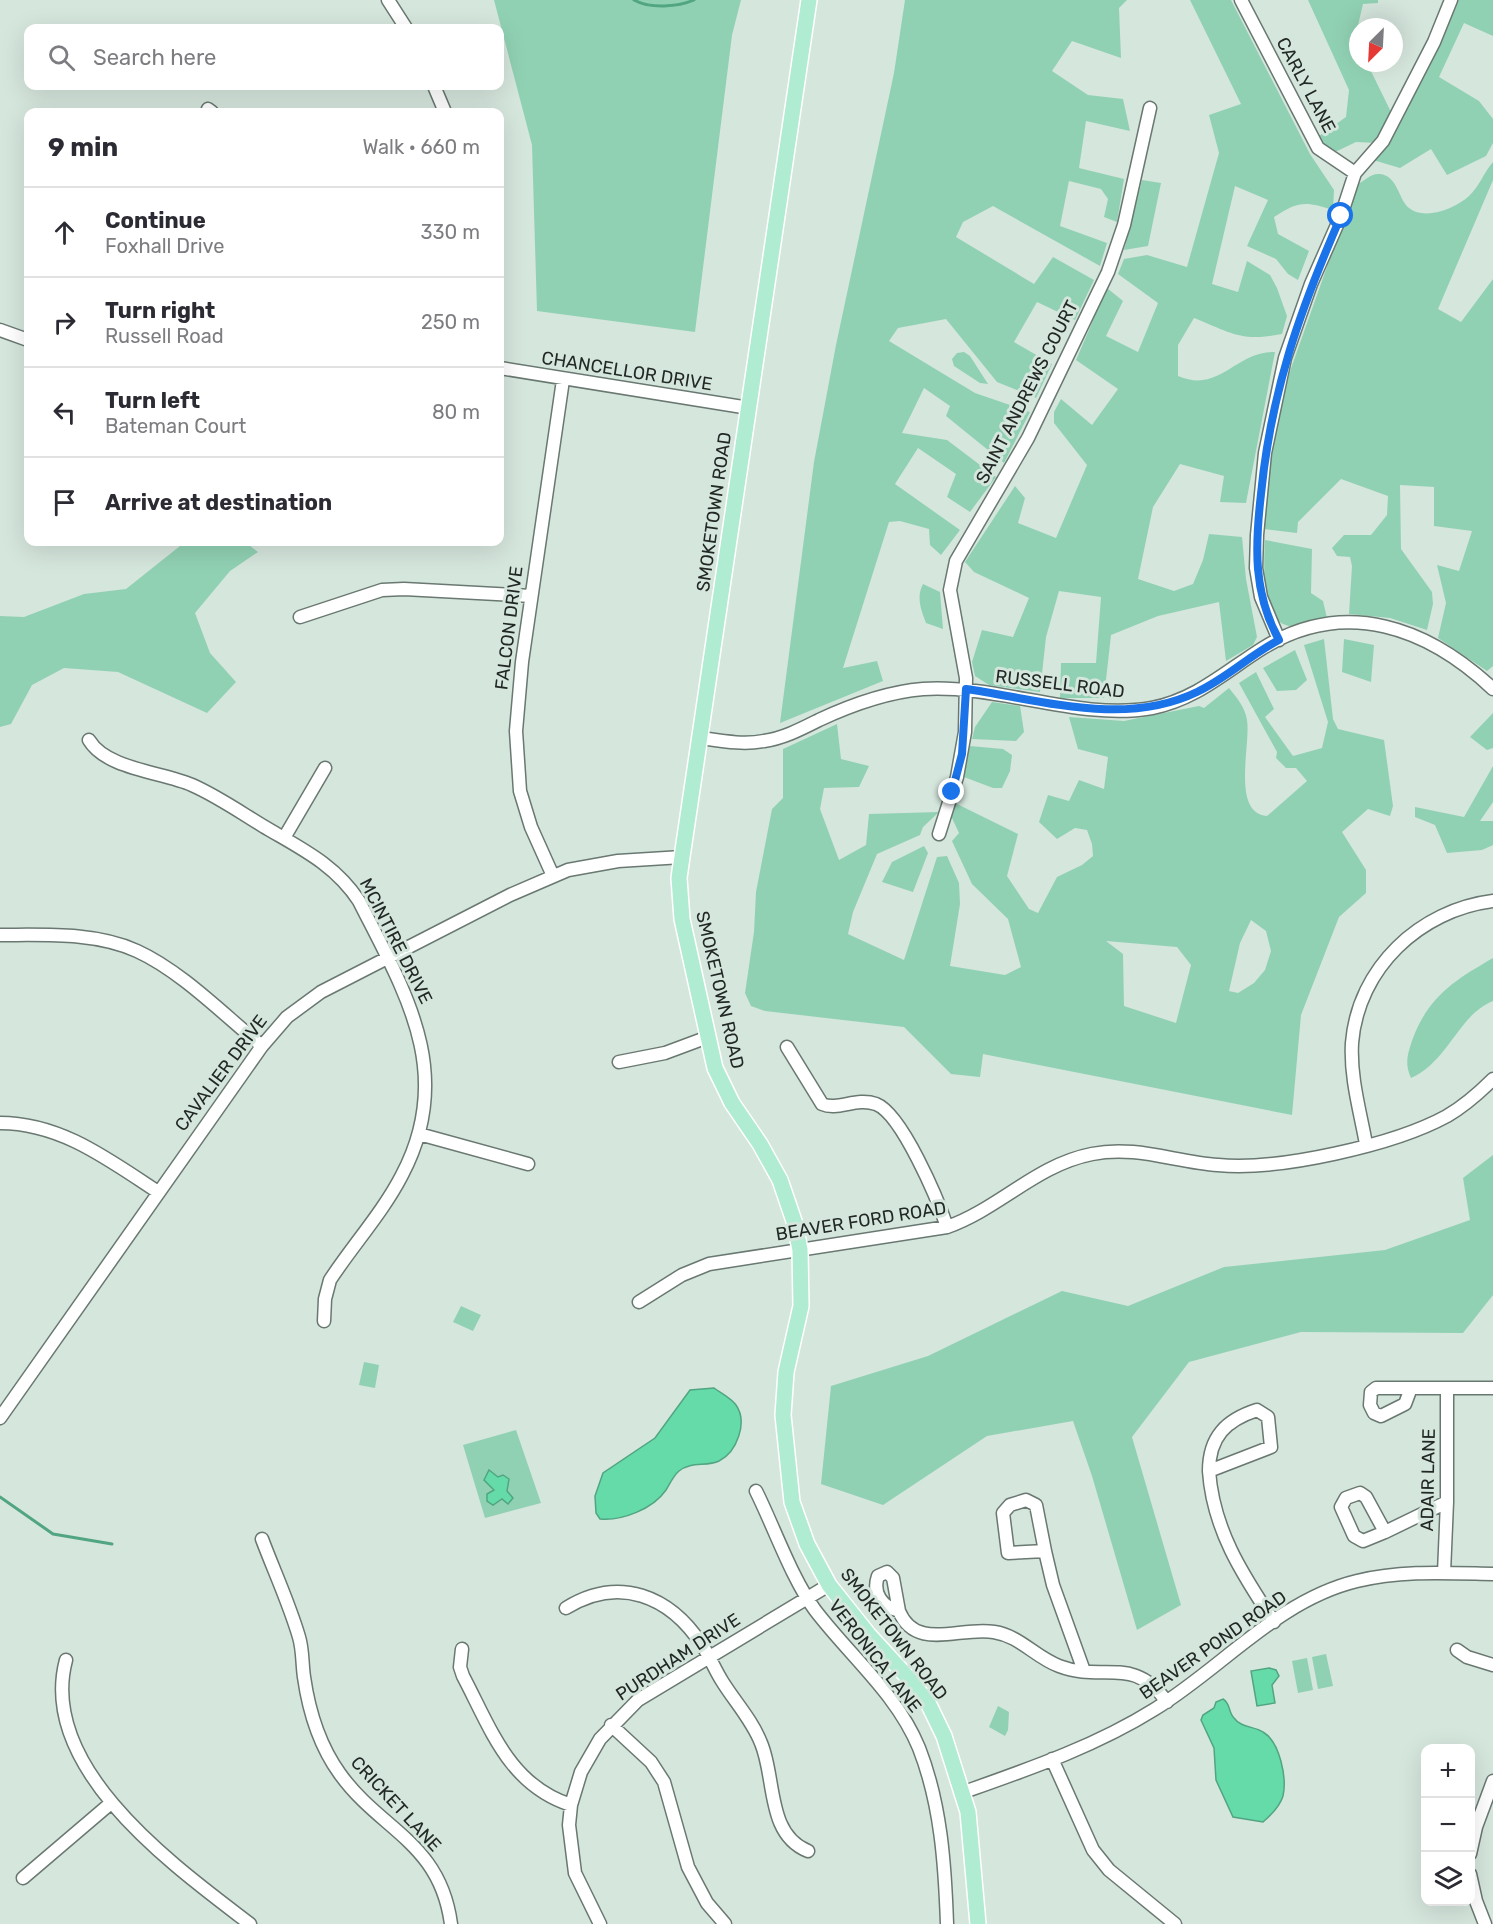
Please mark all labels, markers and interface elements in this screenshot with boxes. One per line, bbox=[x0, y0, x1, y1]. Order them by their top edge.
north arrow bbox=[1349, 18, 1403, 72]
search box bbox=[24, 24, 504, 90]
street label: CARLY LANE bbox=[1272, 33, 1340, 137]
icon: search bbox=[45, 41, 78, 74]
text: Search here bbox=[93, 44, 216, 71]
text: 9 min bbox=[48, 132, 118, 163]
text: Walk · 660 m bbox=[362, 135, 480, 159]
route start bbox=[1327, 202, 1353, 228]
text: Continue bbox=[105, 207, 206, 234]
icon: ahead bbox=[48, 216, 81, 249]
text: 330 m bbox=[421, 220, 480, 244]
text: Foxhall Drive bbox=[105, 234, 224, 258]
text: Turn right bbox=[105, 297, 215, 324]
street label: SAINT ANDREWS COURT bbox=[971, 297, 1083, 487]
icon: right bbox=[48, 306, 81, 339]
text: 250 m bbox=[421, 310, 480, 334]
text: Russell Road bbox=[105, 324, 224, 348]
street label: CHANCELLOR DRIVE bbox=[540, 347, 714, 395]
text: Turn left bbox=[105, 387, 200, 414]
icon: left bbox=[48, 396, 81, 429]
text: 80 m bbox=[432, 400, 480, 424]
text: Bateman Court bbox=[105, 414, 246, 438]
street label: SMOKETOWN ROAD bbox=[692, 431, 736, 593]
icon: arrive bbox=[48, 486, 81, 519]
text: Arrive at destination bbox=[105, 489, 332, 516]
street label: FALCON DRIVE bbox=[490, 565, 528, 691]
street label: RUSSELL ROAD bbox=[994, 665, 1126, 703]
route end bbox=[938, 778, 964, 804]
street label: MCINTIRE DRIVE bbox=[355, 875, 437, 1007]
street label: SMOKETOWN ROAD bbox=[691, 909, 749, 1071]
street label: CAVALIER DRIVE bbox=[170, 1010, 272, 1136]
street label: BEAVER FORD ROAD bbox=[774, 1197, 948, 1245]
street label: ADAIR LANE bbox=[1416, 1428, 1440, 1532]
street label: SMOKETOWN ROAD bbox=[836, 1564, 952, 1704]
street label: BEAVER POND ROAD bbox=[1135, 1586, 1291, 1704]
street label: VERONICA LANE bbox=[824, 1595, 926, 1717]
street label: PURDHAM DRIVE bbox=[612, 1609, 744, 1705]
map controls bbox=[1421, 1744, 1475, 1906]
button: + bbox=[1421, 1744, 1475, 1798]
street label: CRICKET LANE bbox=[346, 1752, 446, 1856]
button: − bbox=[1421, 1798, 1475, 1852]
button: layers bbox=[1421, 1852, 1475, 1906]

